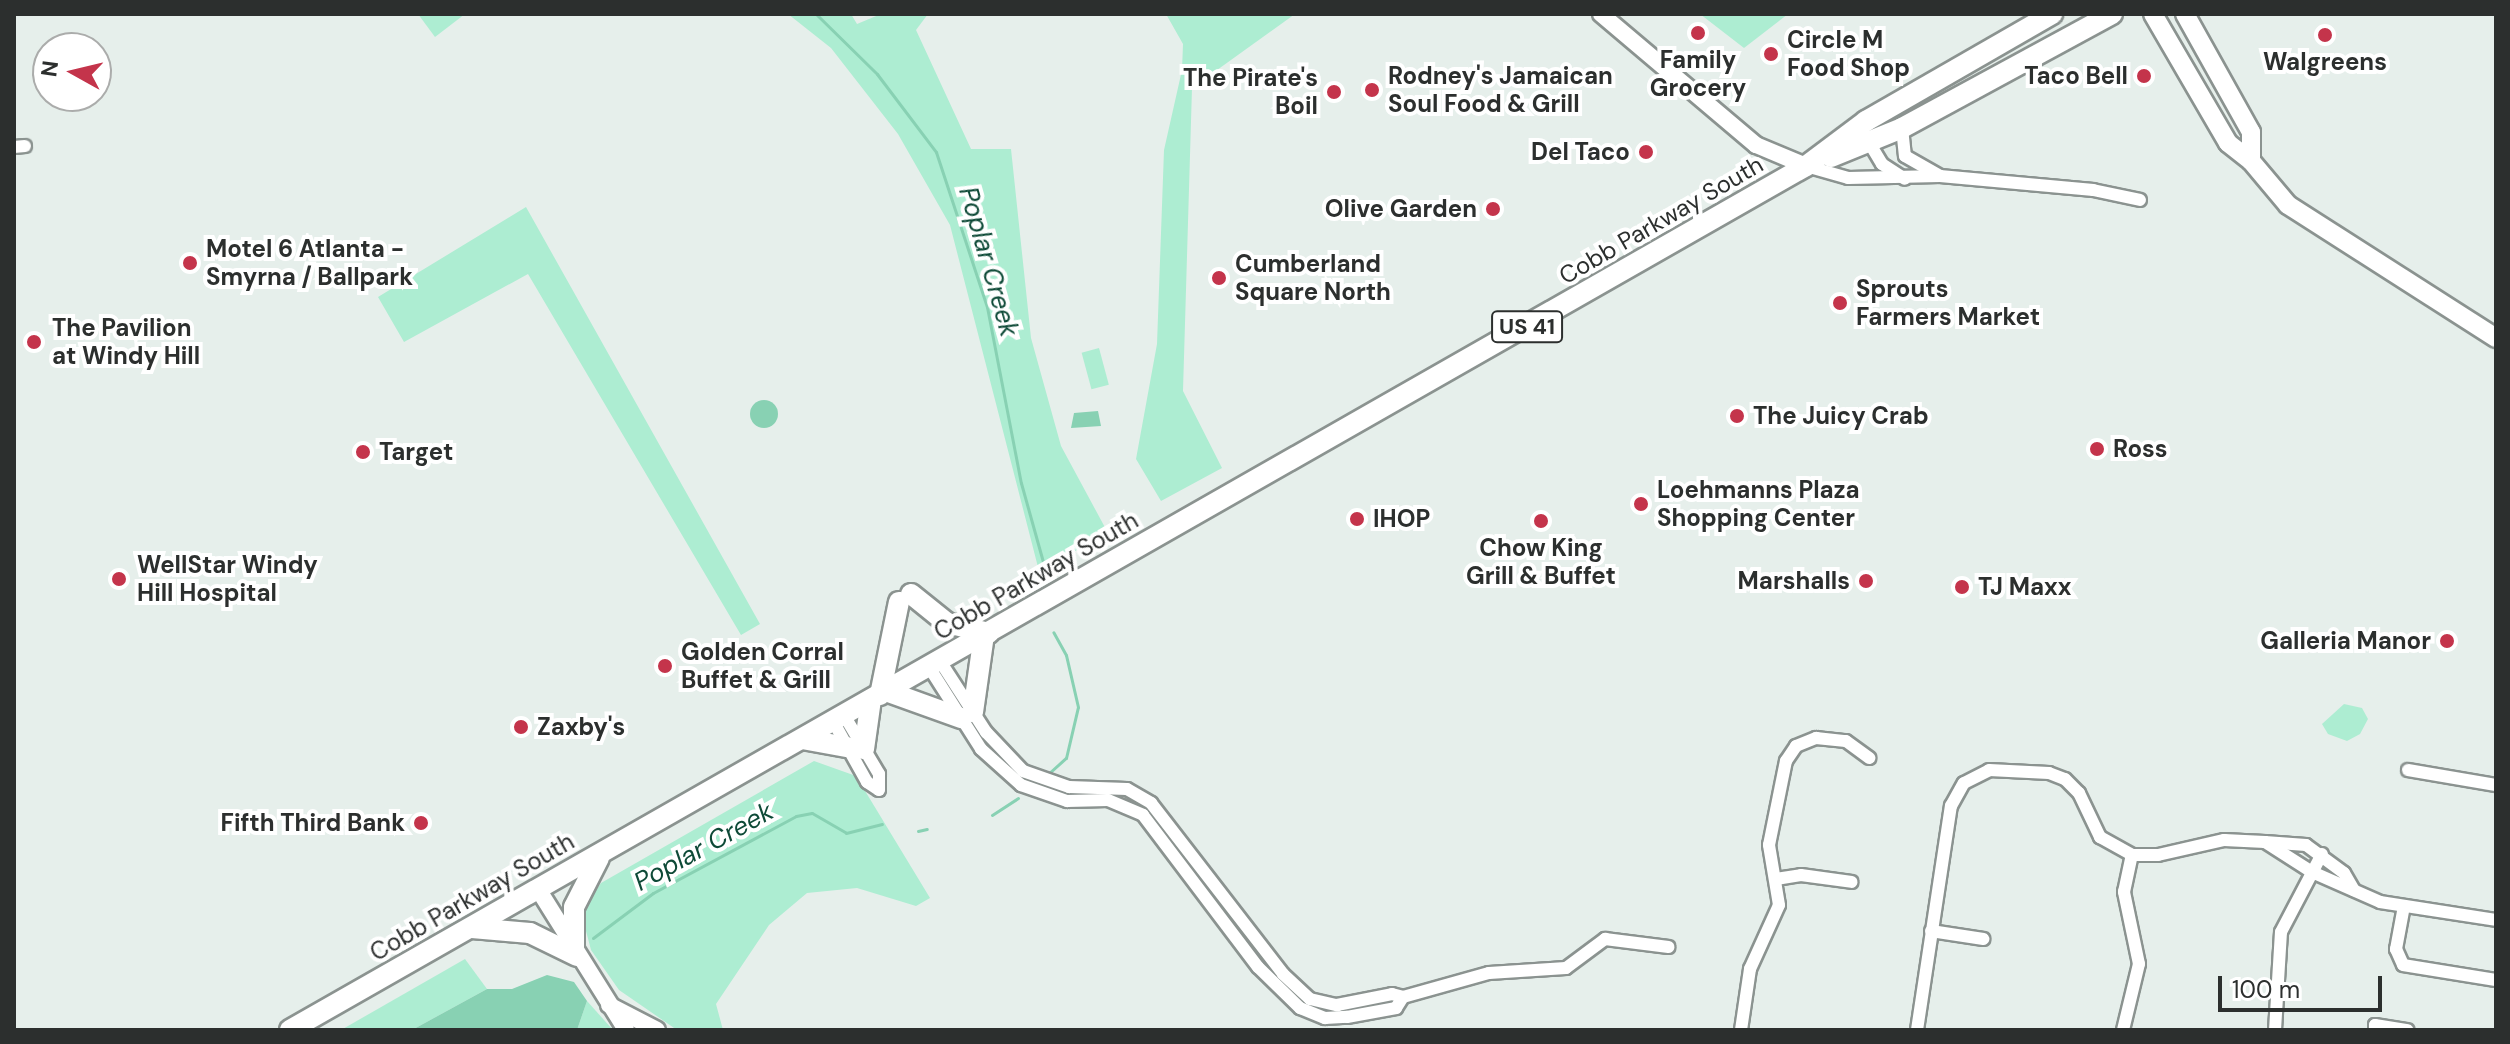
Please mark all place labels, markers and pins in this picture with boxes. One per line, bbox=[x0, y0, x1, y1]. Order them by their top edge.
marker: Family Grocery bbox=[1689, 24, 1707, 42]
place label: Circle M Food Shop bbox=[1787, 26, 1910, 82]
marker: Walgreens bbox=[2316, 26, 2334, 44]
marker: Circle M Food Shop bbox=[1762, 45, 1780, 63]
place label: Family Grocery bbox=[1650, 46, 1746, 102]
place label: Walgreens bbox=[2263, 48, 2387, 76]
place label: Rodney's Jamaican Soul Food & Grill bbox=[1388, 62, 1613, 118]
place label: Taco Bell bbox=[2024, 62, 2128, 90]
place label: The Pirate's Boil bbox=[1183, 64, 1318, 120]
marker: Taco Bell bbox=[2135, 67, 2153, 85]
marker: Rodney's Jamaican Soul Food & Grill bbox=[1363, 81, 1381, 99]
marker: The Pirate's Boil bbox=[1325, 83, 1343, 101]
place label: Del Taco bbox=[1531, 138, 1630, 166]
marker: Del Taco bbox=[1637, 143, 1655, 161]
place label: Olive Garden bbox=[1325, 195, 1477, 223]
marker: Olive Garden bbox=[1484, 200, 1502, 218]
place label: Motel 6 Atlanta - Smyrna / Ballpark bbox=[206, 235, 413, 291]
place label: Cumberland Square North bbox=[1235, 250, 1391, 306]
marker: Motel 6 Atlanta - Smyrna / Ballpark bbox=[181, 254, 199, 272]
marker: Cumberland Square North bbox=[1210, 269, 1228, 287]
place label: Sprouts Farmers Market bbox=[1856, 275, 2040, 331]
marker: Sprouts Farmers Market bbox=[1831, 294, 1849, 312]
place label: The Pavilion at Windy Hill bbox=[52, 314, 200, 370]
marker: The Pavilion at Windy Hill bbox=[23, 331, 45, 353]
place label: The Juicy Crab bbox=[1753, 402, 1929, 430]
marker: The Juicy Crab bbox=[1728, 407, 1746, 425]
place label: Ross bbox=[2113, 435, 2168, 463]
place label: Target bbox=[379, 438, 453, 466]
marker: Ross bbox=[2088, 440, 2106, 458]
marker: Target bbox=[354, 443, 372, 461]
place label: Loehmanns Plaza Shopping Center bbox=[1657, 476, 1859, 532]
marker: Loehmanns Plaza Shopping Center bbox=[1632, 495, 1650, 513]
place label: IHOP bbox=[1373, 505, 1430, 533]
marker: IHOP bbox=[1348, 510, 1366, 528]
marker: Chow King Grill & Buffet bbox=[1532, 512, 1550, 530]
place label: Chow King Grill & Buffet bbox=[1466, 534, 1616, 590]
place label: WellStar Windy Hill Hospital bbox=[137, 551, 318, 607]
place label: Marshalls bbox=[1738, 567, 1850, 595]
marker: WellStar Windy Hill Hospital bbox=[108, 568, 130, 590]
marker: Marshalls bbox=[1857, 572, 1875, 590]
place label: TJ Maxx bbox=[1978, 573, 2071, 601]
marker: TJ Maxx bbox=[1953, 578, 1971, 596]
place label: Galleria Manor bbox=[2260, 627, 2431, 655]
marker: Galleria Manor bbox=[2438, 632, 2456, 650]
place label: Golden Corral Buffet & Grill bbox=[681, 638, 844, 694]
marker: Golden Corral Buffet & Grill bbox=[656, 657, 674, 675]
place label: Zaxby's bbox=[537, 713, 625, 741]
marker: Zaxby's bbox=[512, 718, 530, 736]
place label: Fifth Third Bank bbox=[221, 809, 405, 837]
marker: Fifth Third Bank bbox=[412, 814, 430, 832]

